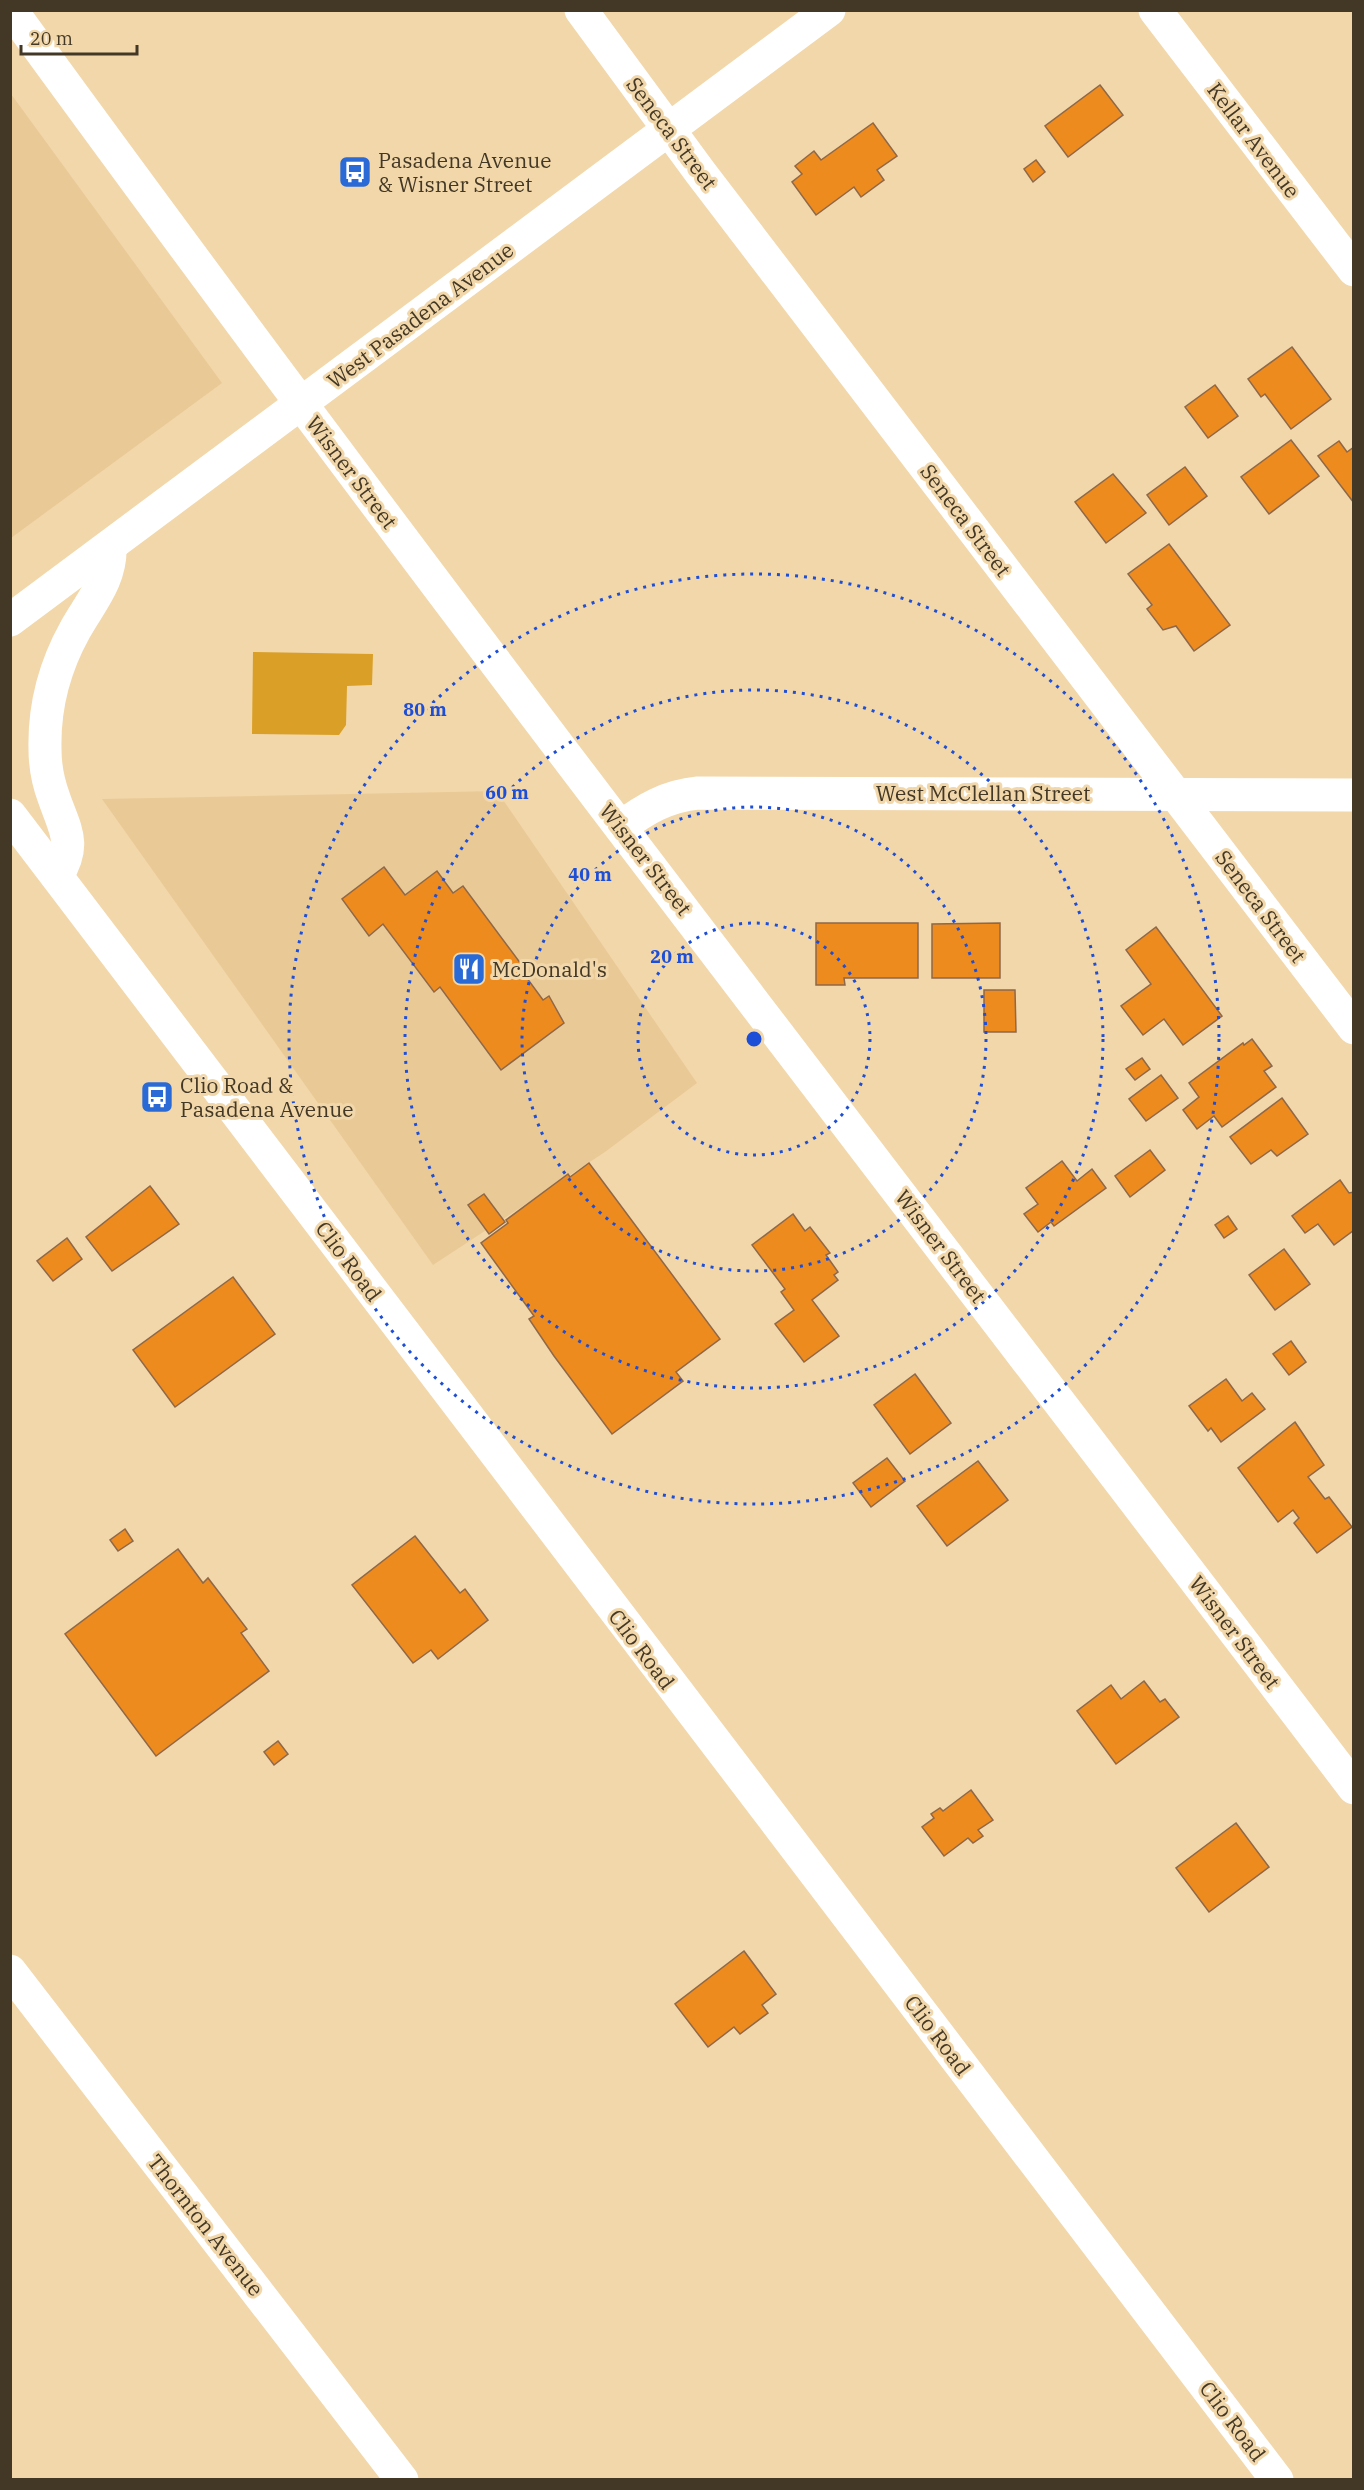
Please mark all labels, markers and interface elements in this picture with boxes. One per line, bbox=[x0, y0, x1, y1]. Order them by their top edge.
scale bar bbox=[21, 18, 136, 56]
text: 20 m bbox=[30, 27, 73, 50]
street label: Seneca Street bbox=[620, 71, 724, 195]
street label: Kellar Avenue bbox=[1201, 77, 1307, 203]
place label: Pasadena Avenue & Wisner Street bbox=[378, 146, 552, 198]
bus stop icon: Pasadena Avenue & Wisner Street bbox=[337, 154, 373, 190]
street label: West Pasadena Avenue bbox=[321, 236, 519, 394]
street label: Wisner Street bbox=[300, 410, 404, 534]
street label: Seneca Street bbox=[914, 458, 1018, 582]
text: 80 m bbox=[403, 698, 447, 721]
street label: West McClellan Street bbox=[876, 779, 1090, 807]
text: 60 m bbox=[485, 781, 529, 804]
street label: Wisner Street bbox=[593, 797, 699, 921]
street label: Seneca Street bbox=[1209, 844, 1313, 968]
text: 40 m bbox=[568, 863, 612, 886]
text: 20 m bbox=[650, 945, 694, 968]
restaurant icon: McDonald's bbox=[451, 951, 487, 987]
place label: McDonald's bbox=[492, 955, 607, 983]
centre of rings bbox=[744, 1029, 764, 1049]
place label: Clio Road & Pasadena Avenue bbox=[180, 1071, 354, 1123]
bus stop icon: Clio Road & Pasadena Avenue bbox=[139, 1079, 175, 1115]
street label: Wisner Street bbox=[889, 1184, 993, 1308]
street label: Clio Road bbox=[310, 1215, 388, 1307]
street label: Wisner Street bbox=[1183, 1570, 1287, 1694]
street label: Clio Road bbox=[603, 1603, 681, 1695]
street label: Clio Road bbox=[899, 1989, 977, 2081]
street label: Thornton Avenue bbox=[142, 2148, 270, 2302]
street label: Clio Road bbox=[1194, 2375, 1272, 2467]

